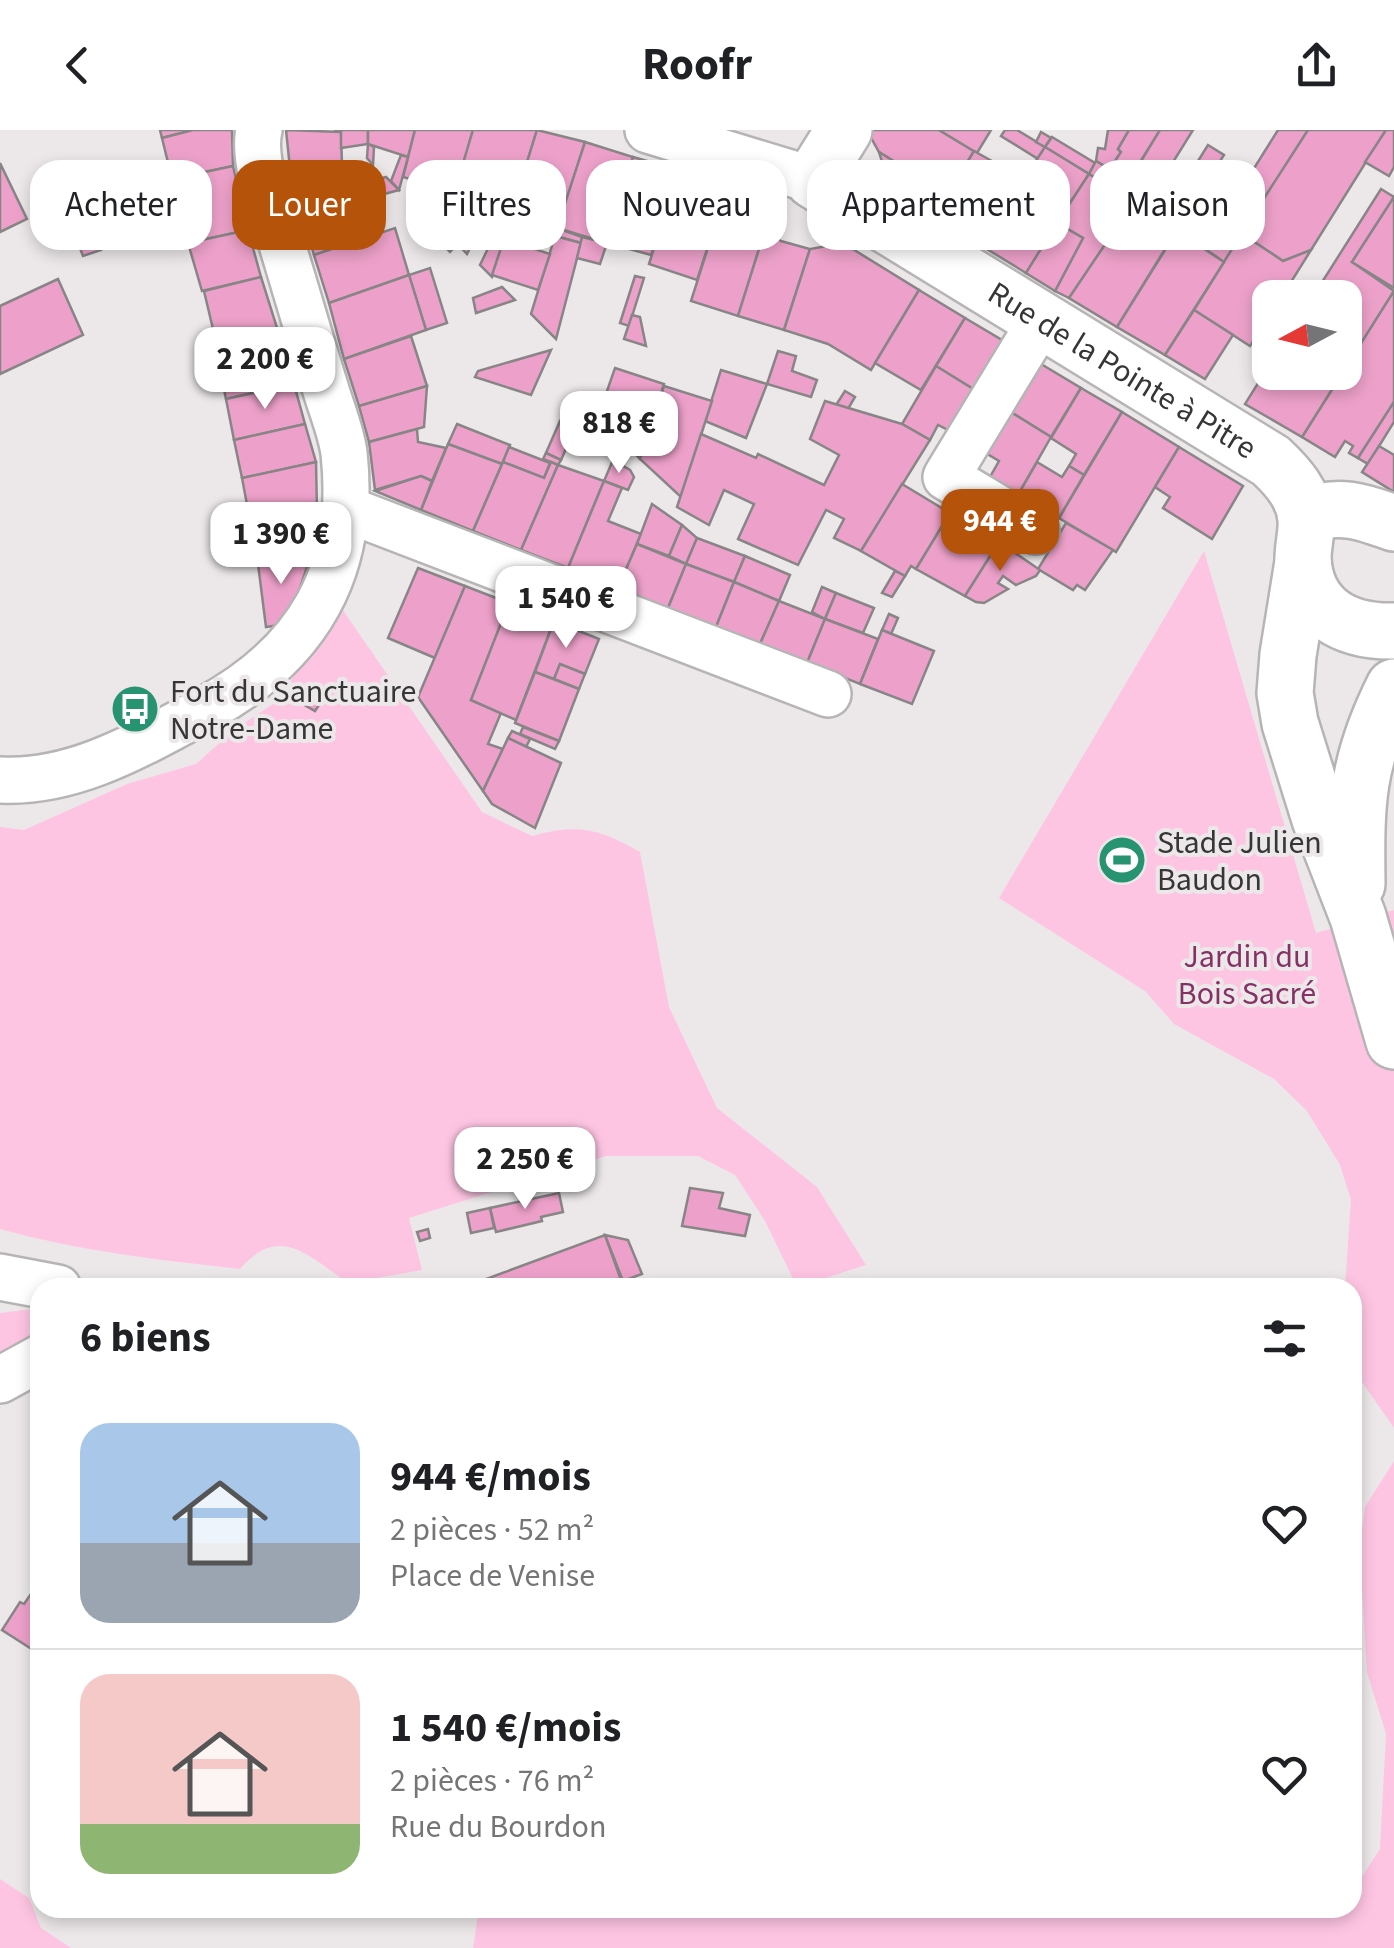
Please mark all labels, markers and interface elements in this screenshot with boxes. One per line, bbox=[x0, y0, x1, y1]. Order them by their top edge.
text: Roofr bbox=[642, 33, 752, 97]
icon: back bbox=[50, 38, 105, 93]
icon: share bbox=[1289, 38, 1344, 93]
chip: Acheter bbox=[30, 160, 212, 250]
chip: Louer bbox=[232, 160, 386, 250]
chip: Filtres bbox=[406, 160, 566, 250]
chip: Nouveau bbox=[586, 160, 787, 250]
chip: Appartement bbox=[807, 160, 1070, 250]
chip: Maison bbox=[1090, 160, 1265, 250]
street label: Rue de la Pointe à Pitre bbox=[979, 271, 1265, 471]
north arrow bbox=[1252, 280, 1362, 390]
map controls bbox=[1252, 280, 1362, 390]
pin: 2 200 € bbox=[173, 327, 357, 412]
text: 2 200 € bbox=[216, 336, 314, 382]
pin: 818 € bbox=[549, 391, 689, 476]
text: 818 € bbox=[582, 400, 656, 446]
pin: 944 € bbox=[930, 489, 1070, 574]
text: 944 € bbox=[963, 498, 1037, 544]
pin: 1 390 € bbox=[189, 502, 373, 587]
text: 1 390 € bbox=[232, 511, 330, 557]
pin: 1 540 € bbox=[474, 566, 658, 651]
text: 1 540 € bbox=[517, 575, 615, 621]
place label: Fort du Sanctuaire Notre-Dame bbox=[170, 669, 416, 752]
bus stop icon: Fort du Sanctuaire Notre-Dame bbox=[109, 683, 161, 735]
place label: Stade Julien Baudon bbox=[1157, 820, 1322, 903]
sports icon: Stade Julien Baudon bbox=[1096, 834, 1148, 886]
park label: Jardin du Bois Sacré bbox=[1178, 934, 1316, 1017]
pin: 2 250 € bbox=[433, 1127, 617, 1212]
text: 2 250 € bbox=[476, 1136, 574, 1182]
text: 6 biens bbox=[80, 1308, 211, 1368]
icon: filters bbox=[1257, 1311, 1312, 1366]
text: 944 €/mois bbox=[390, 1447, 591, 1507]
icon: home bbox=[160, 1463, 280, 1583]
icon: heart bbox=[1257, 1496, 1312, 1551]
text: 2 pièces · 52 m² bbox=[390, 1507, 594, 1553]
text: Place de Venise bbox=[390, 1553, 595, 1599]
text: 1 540 €/mois bbox=[390, 1698, 621, 1758]
icon: home bbox=[160, 1714, 280, 1834]
icon: heart bbox=[1257, 1747, 1312, 1802]
text: 2 pièces · 76 m² bbox=[390, 1758, 594, 1804]
text: Rue du Bourdon bbox=[390, 1804, 606, 1850]

